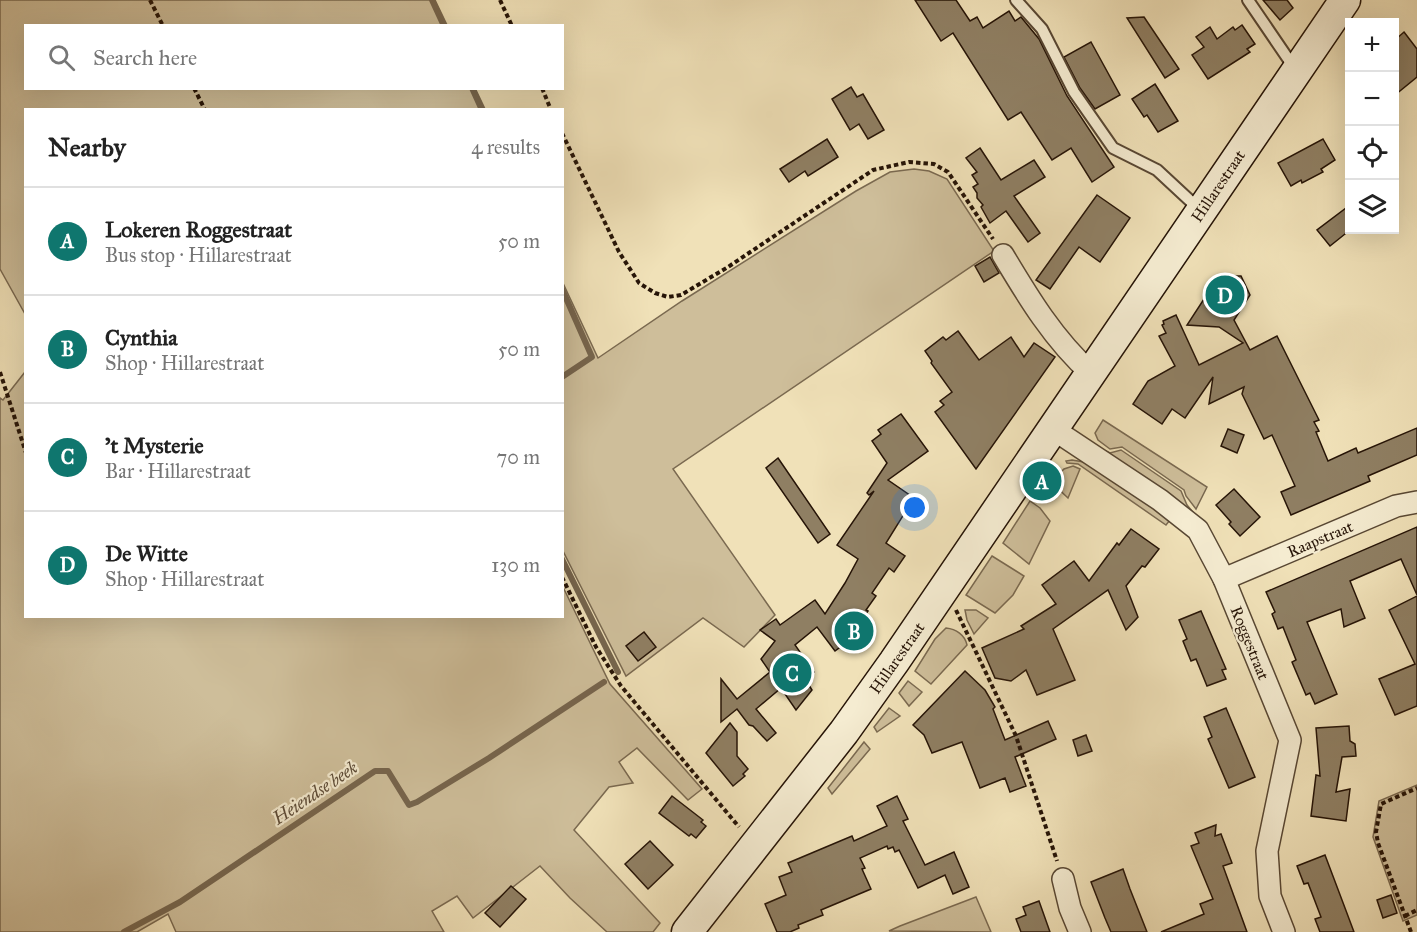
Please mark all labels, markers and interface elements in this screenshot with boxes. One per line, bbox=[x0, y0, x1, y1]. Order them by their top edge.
map controls bbox=[1345, 18, 1399, 234]
button: + bbox=[1345, 18, 1399, 72]
search box bbox=[24, 24, 564, 90]
icon: search bbox=[45, 41, 78, 74]
text: Search here bbox=[93, 44, 197, 71]
button: − bbox=[1345, 72, 1399, 126]
button: locate bbox=[1345, 126, 1399, 180]
text: Nearby bbox=[48, 131, 126, 163]
text: 4 results bbox=[471, 135, 540, 159]
street label: Hillarestraat bbox=[1187, 146, 1249, 226]
button: layers bbox=[1345, 180, 1399, 234]
text: Lokeren Roggestraat bbox=[105, 216, 292, 243]
text: A bbox=[61, 229, 74, 253]
text: 50 m bbox=[498, 229, 540, 253]
text: Bus stop · Hillarestraat bbox=[105, 243, 292, 267]
pin: D bbox=[1206, 272, 1244, 318]
text: Cynthia bbox=[105, 324, 177, 351]
text: B bbox=[61, 337, 74, 361]
text: 50 m bbox=[498, 337, 540, 361]
text: Shop · Hillarestraat bbox=[105, 351, 264, 375]
text: 't Mysterie bbox=[105, 432, 204, 459]
text: C bbox=[61, 445, 74, 469]
text: 70 m bbox=[497, 445, 540, 469]
pin: A bbox=[1022, 458, 1062, 504]
text: Bar · Hillarestraat bbox=[105, 459, 251, 483]
your location bbox=[900, 493, 929, 522]
street label: Raapstraat bbox=[1284, 517, 1356, 561]
text: De Witte bbox=[105, 540, 188, 567]
text: D bbox=[60, 553, 75, 577]
text: 130 m bbox=[491, 553, 540, 577]
text: Shop · Hillarestraat bbox=[105, 567, 264, 591]
street label: Roggestraat bbox=[1226, 603, 1273, 683]
pin: B bbox=[834, 608, 874, 654]
street label: Hillarestraat bbox=[865, 618, 929, 697]
pin: C bbox=[772, 650, 812, 696]
water label: Heiendse beek bbox=[267, 757, 362, 830]

